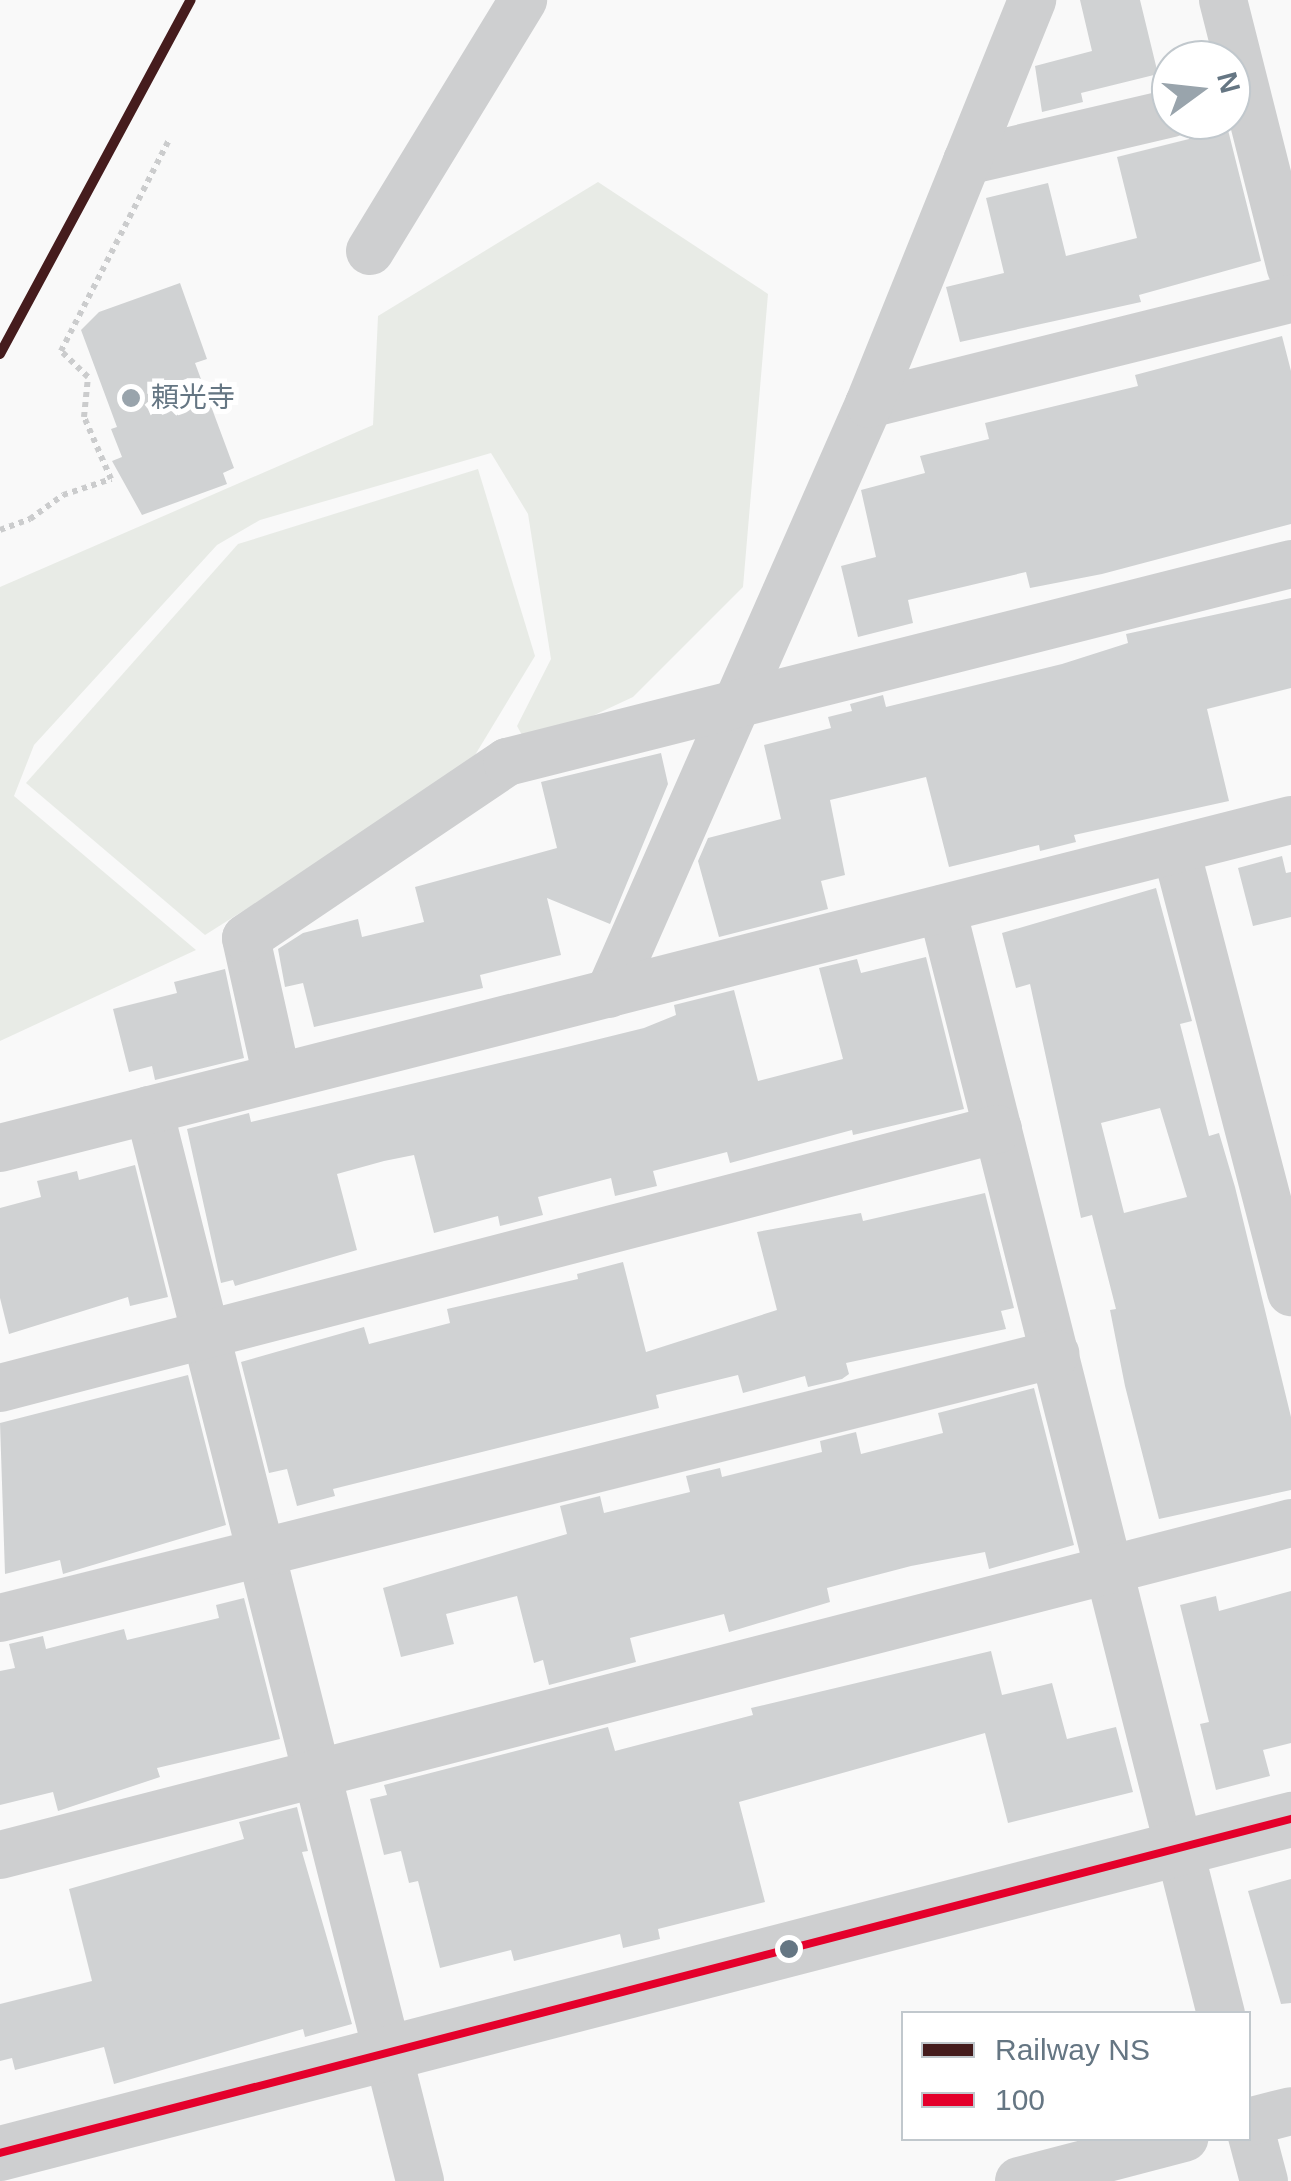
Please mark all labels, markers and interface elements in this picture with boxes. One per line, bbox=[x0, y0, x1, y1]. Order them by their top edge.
north arrow bbox=[1151, 40, 1251, 140]
text: N bbox=[1211, 69, 1246, 96]
place label: 頼光寺 bbox=[151, 381, 235, 415]
marker: 頼光寺 bbox=[120, 387, 142, 409]
unlabelled marker bbox=[779, 1939, 799, 1959]
legend bbox=[901, 2011, 1251, 2141]
text: Railway NS bbox=[995, 2033, 1150, 2066]
text: 100 bbox=[995, 2083, 1045, 2116]

